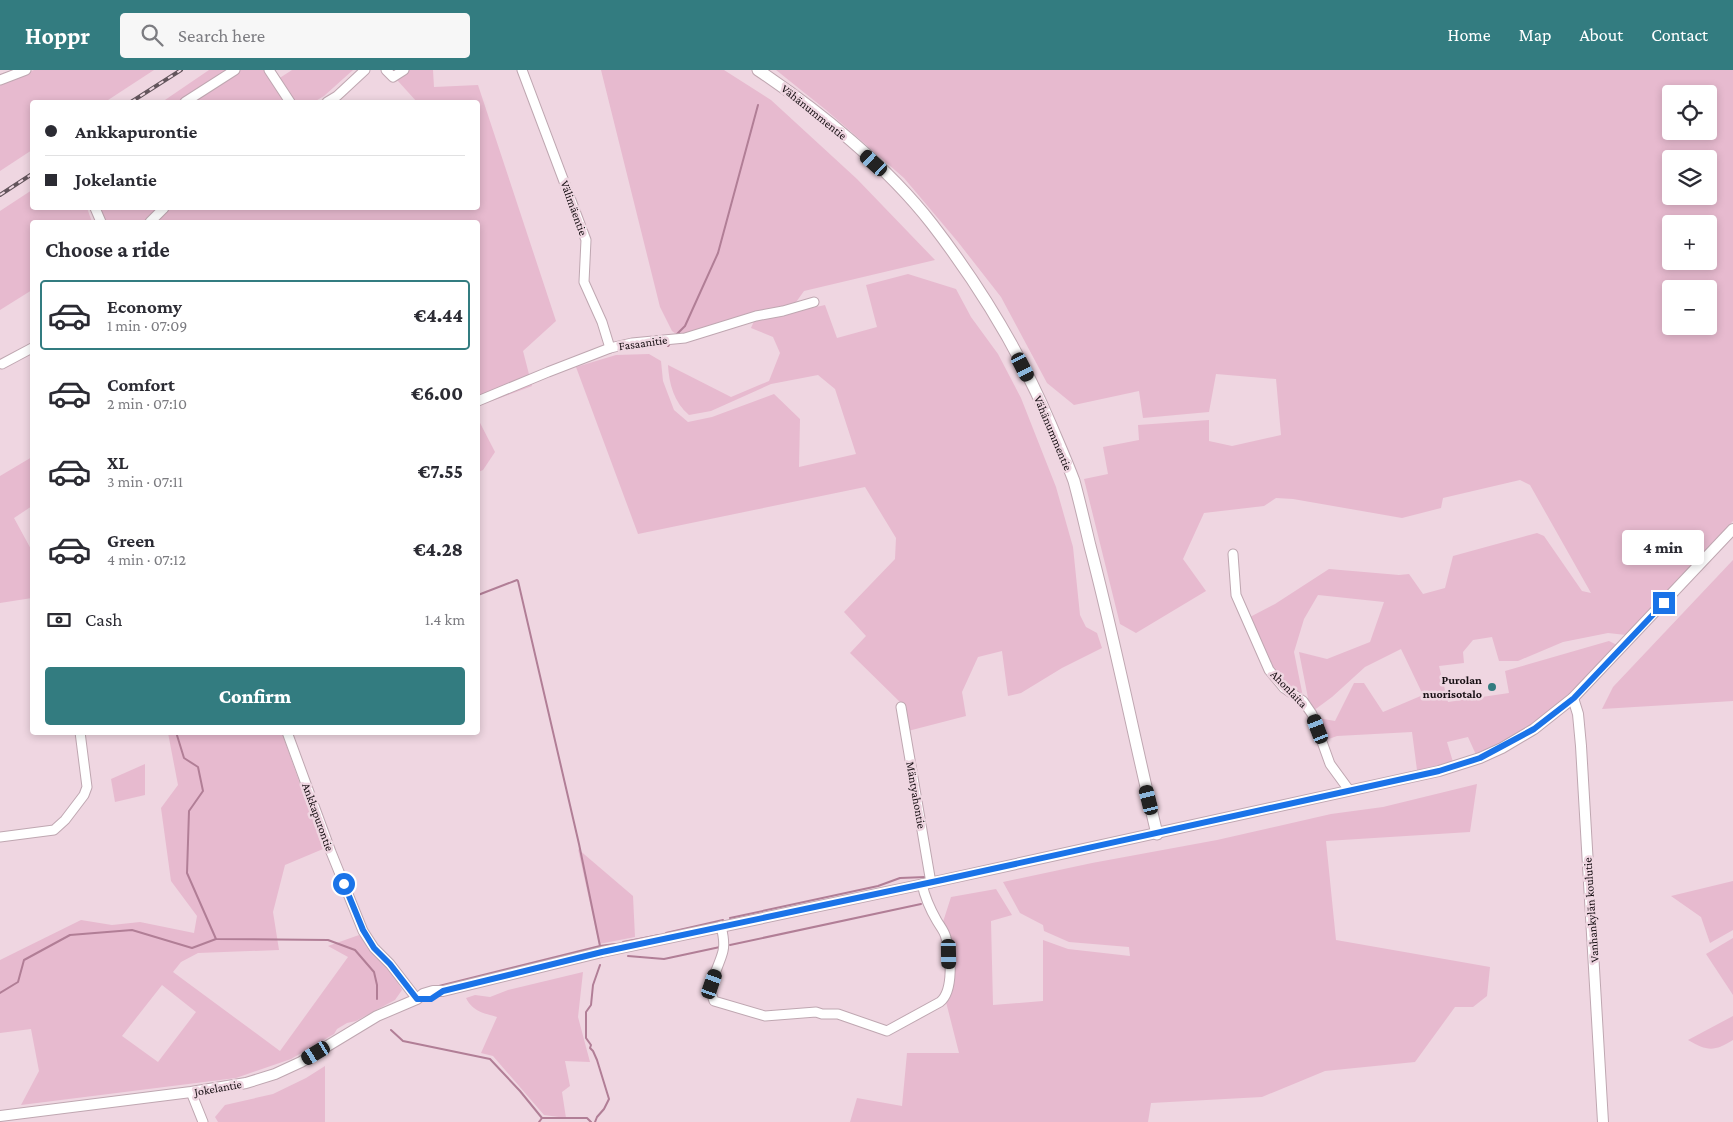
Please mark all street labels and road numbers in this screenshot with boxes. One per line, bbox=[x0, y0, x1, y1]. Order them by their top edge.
street label: Vähänummentie bbox=[778, 81, 850, 143]
street label: Välimäentie bbox=[558, 179, 590, 237]
street label: Fasaanitie bbox=[618, 333, 668, 353]
street label: Vähänummentie bbox=[1031, 393, 1075, 473]
street label: Ahonlaita bbox=[1268, 667, 1311, 711]
street label: Mäntyahontie bbox=[903, 760, 929, 830]
street label: Ankkapurontie bbox=[299, 781, 337, 853]
street label: Vanhankylän koulutie bbox=[1580, 857, 1602, 963]
street label: Jokelantie bbox=[192, 1077, 243, 1099]

